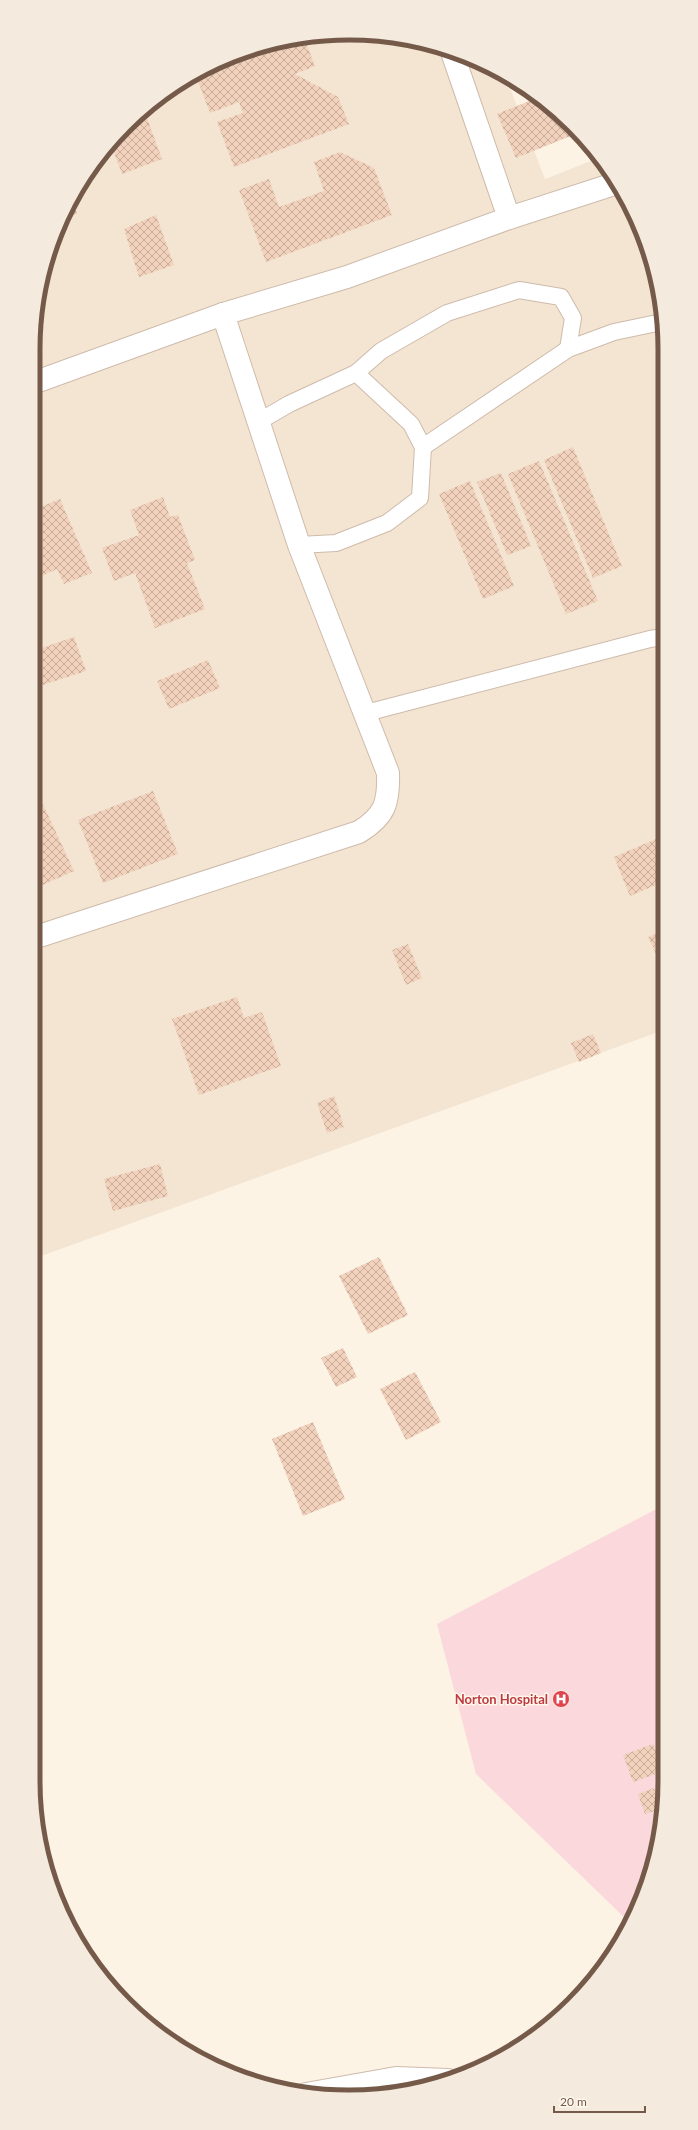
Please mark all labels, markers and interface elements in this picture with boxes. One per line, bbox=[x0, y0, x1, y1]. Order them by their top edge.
hospital icon: Norton Hospital bbox=[551, 1689, 571, 1709]
place label: Norton Hospital bbox=[455, 1691, 548, 1707]
scale bar bbox=[554, 2088, 645, 2114]
text: 20 m bbox=[560, 2094, 587, 2109]

